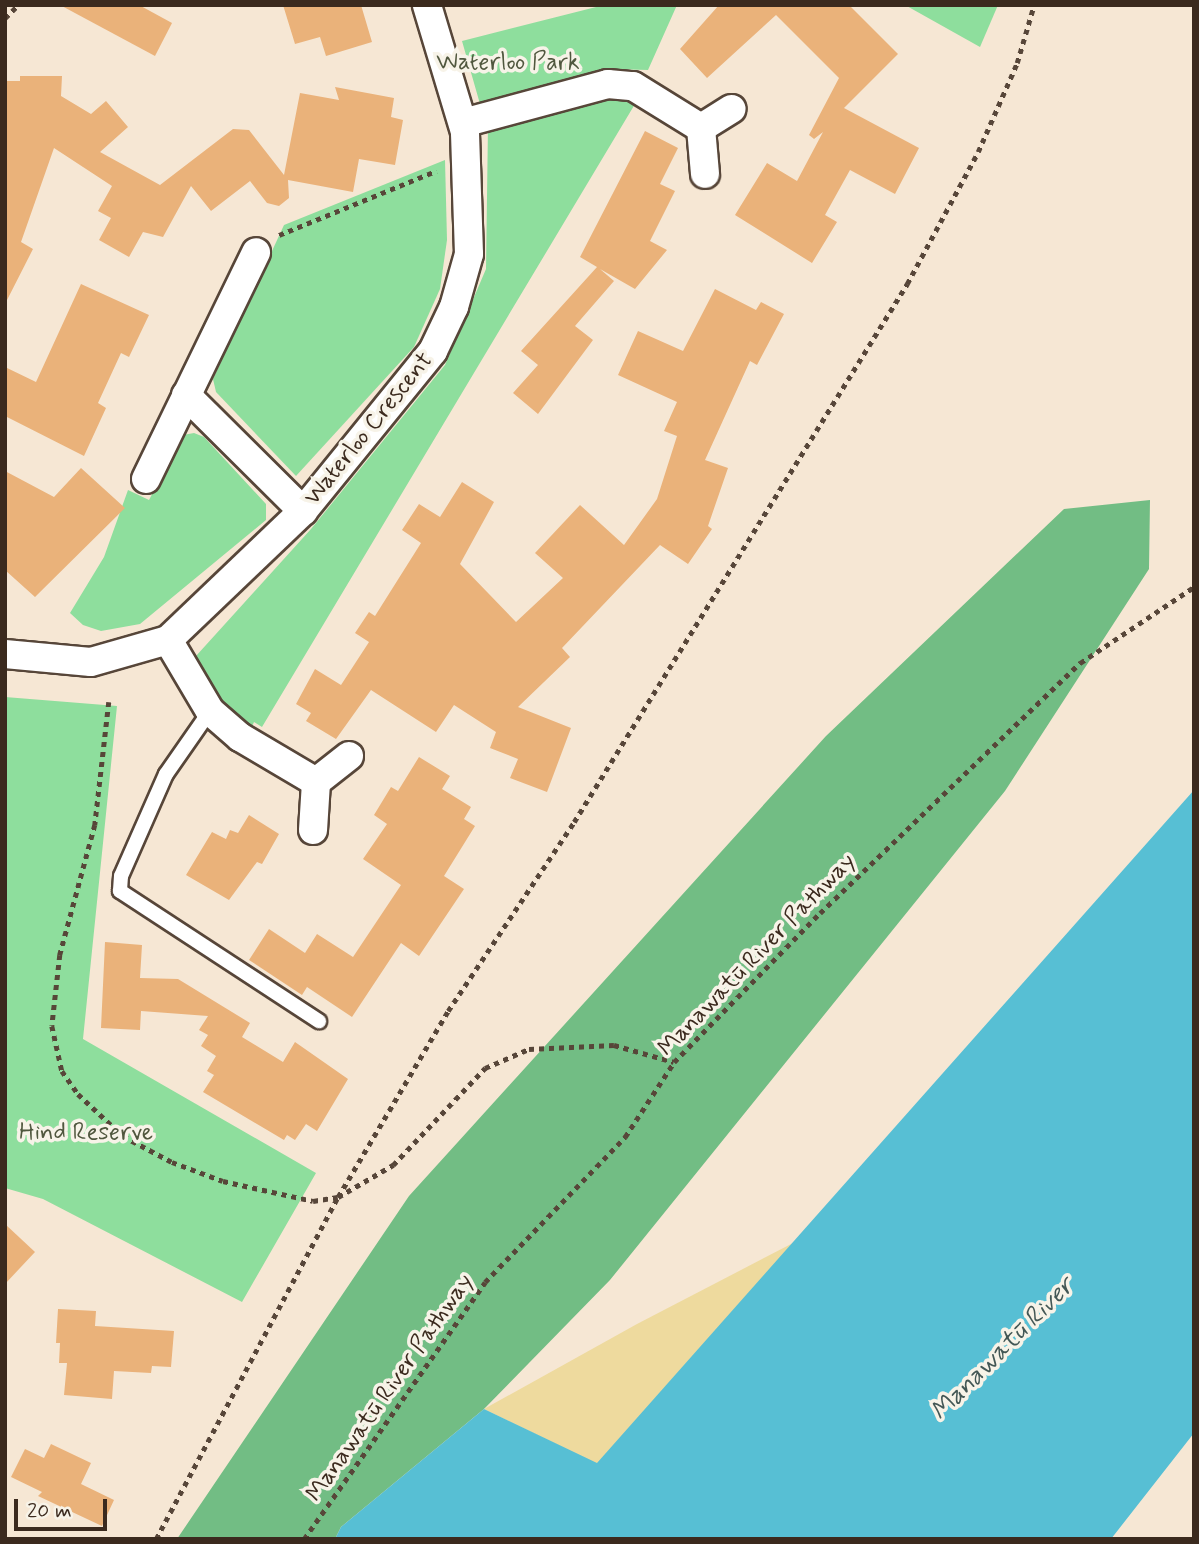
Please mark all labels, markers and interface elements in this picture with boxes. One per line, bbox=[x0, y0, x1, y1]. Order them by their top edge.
park label: Waterloo Park bbox=[436, 49, 580, 77]
street label: Waterloo Crescent bbox=[299, 347, 439, 511]
street label: Manawatū River Pathway bbox=[653, 848, 861, 1062]
park label: Hind Reserve bbox=[19, 1119, 153, 1147]
street label: Manawatū River Pathway bbox=[301, 1270, 479, 1506]
water label: Manawatū River bbox=[925, 1272, 1081, 1428]
scale bar bbox=[18, 1484, 110, 1528]
text: 20 m bbox=[27, 1497, 72, 1525]

